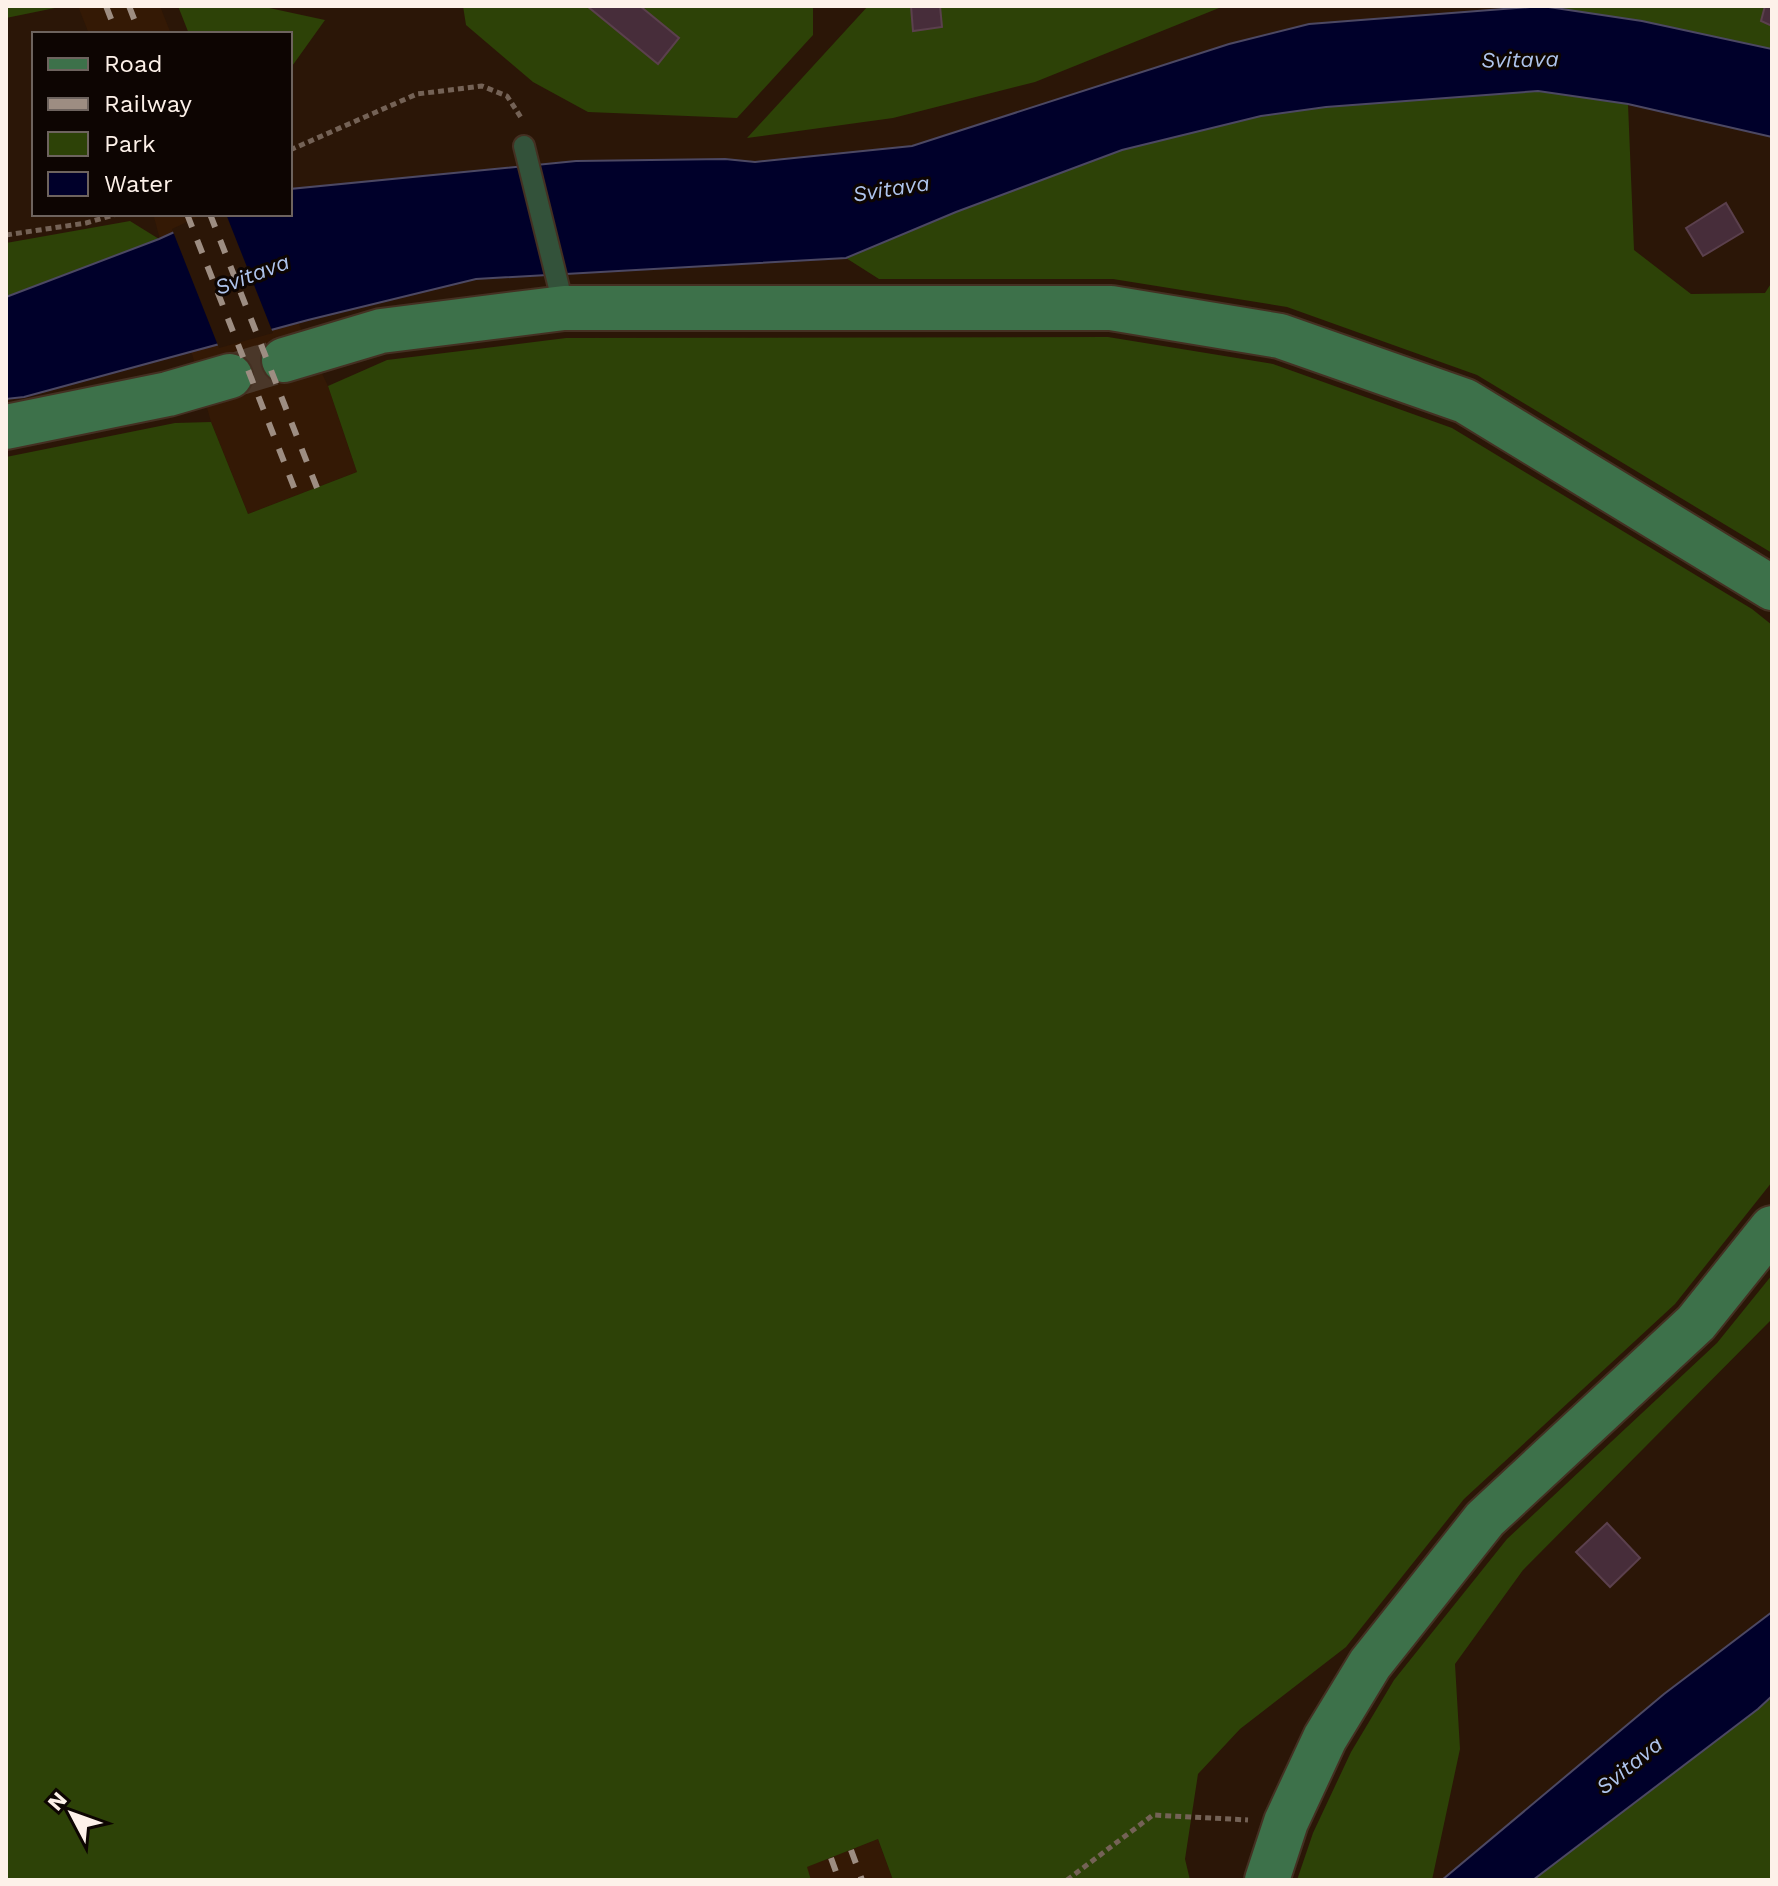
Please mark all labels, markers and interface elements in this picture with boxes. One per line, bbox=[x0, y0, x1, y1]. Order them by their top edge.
legend bbox=[32, 32, 292, 216]
water label: Svitava bbox=[1481, 46, 1559, 73]
text: Road bbox=[104, 50, 163, 78]
text: Railway bbox=[104, 90, 193, 118]
text: Park bbox=[104, 130, 156, 158]
text: Water bbox=[104, 170, 173, 198]
water label: Svitava bbox=[851, 170, 931, 207]
water label: Svitava bbox=[211, 249, 293, 300]
water label: Svitava bbox=[1591, 1731, 1667, 1800]
north arrow bbox=[32, 1774, 112, 1854]
text: N bbox=[42, 1787, 72, 1816]

